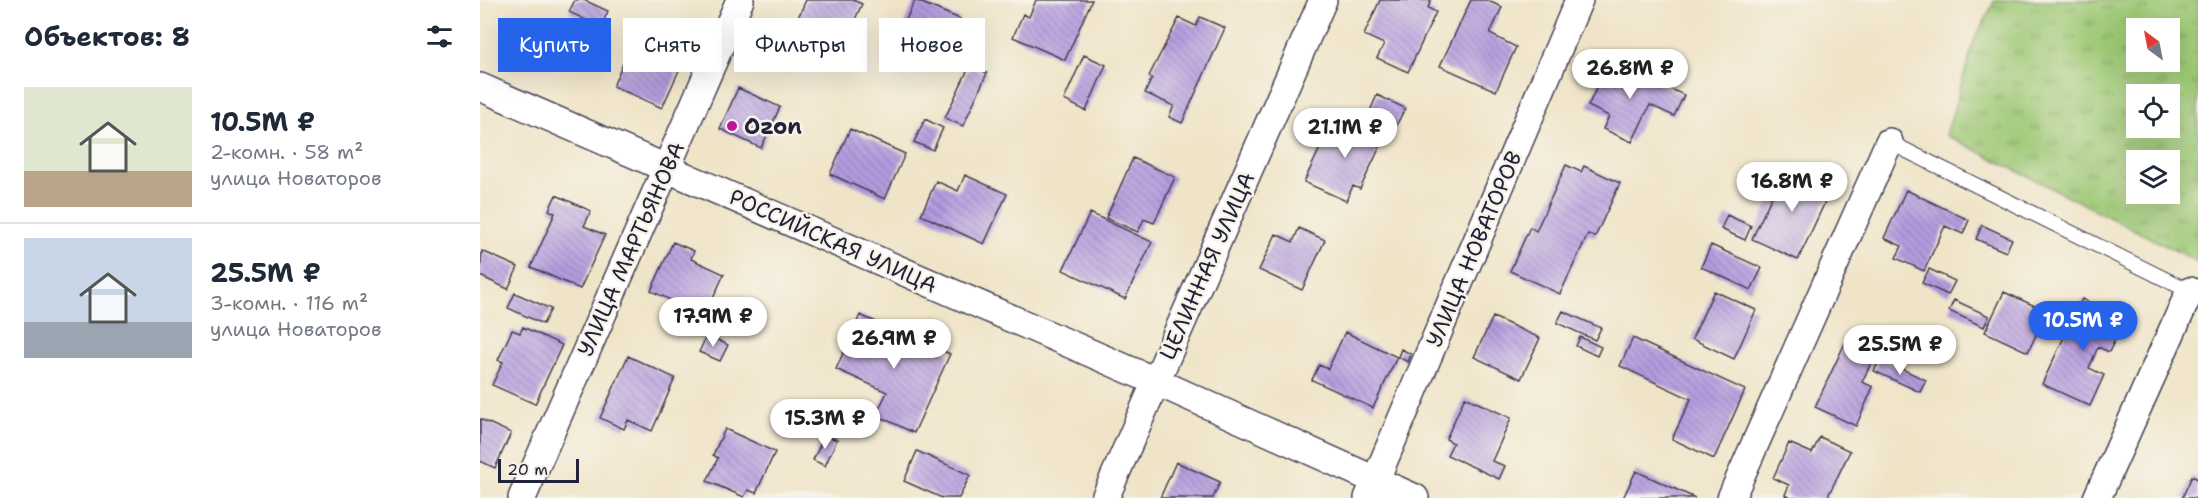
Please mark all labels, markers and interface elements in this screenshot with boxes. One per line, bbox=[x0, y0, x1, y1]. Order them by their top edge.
chip: Купить bbox=[498, 18, 611, 72]
chip: Снять bbox=[623, 18, 722, 72]
chip: Фильтры bbox=[734, 18, 867, 72]
chip: Новое bbox=[879, 18, 985, 72]
north arrow bbox=[2126, 18, 2180, 72]
map controls bbox=[2126, 18, 2180, 204]
text: Объектов: 8 bbox=[24, 19, 190, 54]
icon: filters bbox=[423, 20, 456, 53]
pin: 26.8M ₽ bbox=[1575, 49, 1685, 100]
text: 26.8M ₽ bbox=[1586, 55, 1674, 81]
button: locate bbox=[2126, 84, 2180, 138]
text: 10.5M ₽ bbox=[210, 104, 315, 139]
pin: 21.1M ₽ bbox=[1290, 108, 1400, 159]
icon: home bbox=[72, 111, 144, 183]
place label: Ozon bbox=[744, 112, 802, 141]
text: 21.1M ₽ bbox=[1307, 114, 1383, 140]
marker: Ozon bbox=[725, 119, 739, 133]
street label: УЛИЦА МАРТЬЯНОВА bbox=[571, 137, 691, 361]
text: 2-комн. · 58 m² bbox=[210, 139, 364, 165]
street label: УЛИЦА НОВАТОРОВ bbox=[1420, 147, 1528, 351]
button: layers bbox=[2126, 150, 2180, 204]
pin: 16.8M ₽ bbox=[1737, 162, 1847, 213]
text: улица Новаторов bbox=[210, 165, 382, 191]
street label: ЦЕЛИННАЯ УЛИЦА bbox=[1153, 168, 1261, 364]
text: 16.8M ₽ bbox=[1751, 168, 1834, 194]
street label: РОССИЙСКАЯ УЛИЦА bbox=[725, 182, 941, 300]
text: 25.5M ₽ bbox=[210, 255, 321, 290]
icon: home bbox=[72, 262, 144, 334]
text: 3-комн. · 116 m² bbox=[210, 290, 368, 316]
pin: 17.9M ₽ bbox=[658, 297, 768, 348]
pin: 10.5M ₽ bbox=[2028, 301, 2138, 352]
text: 17.9M ₽ bbox=[673, 303, 753, 329]
text: 10.5M ₽ bbox=[2043, 307, 2123, 333]
text: улица Новаторов bbox=[210, 316, 382, 342]
pin: 26.9M ₽ bbox=[839, 319, 949, 370]
text: 26.9M ₽ bbox=[851, 325, 937, 351]
pin: 25.5M ₽ bbox=[1845, 325, 1955, 376]
text: 25.5M ₽ bbox=[1857, 331, 1943, 357]
pin: 15.3M ₽ bbox=[770, 399, 880, 450]
text: 15.3M ₽ bbox=[784, 405, 866, 431]
scale bar bbox=[498, 456, 579, 484]
text: 20 m bbox=[507, 459, 548, 480]

